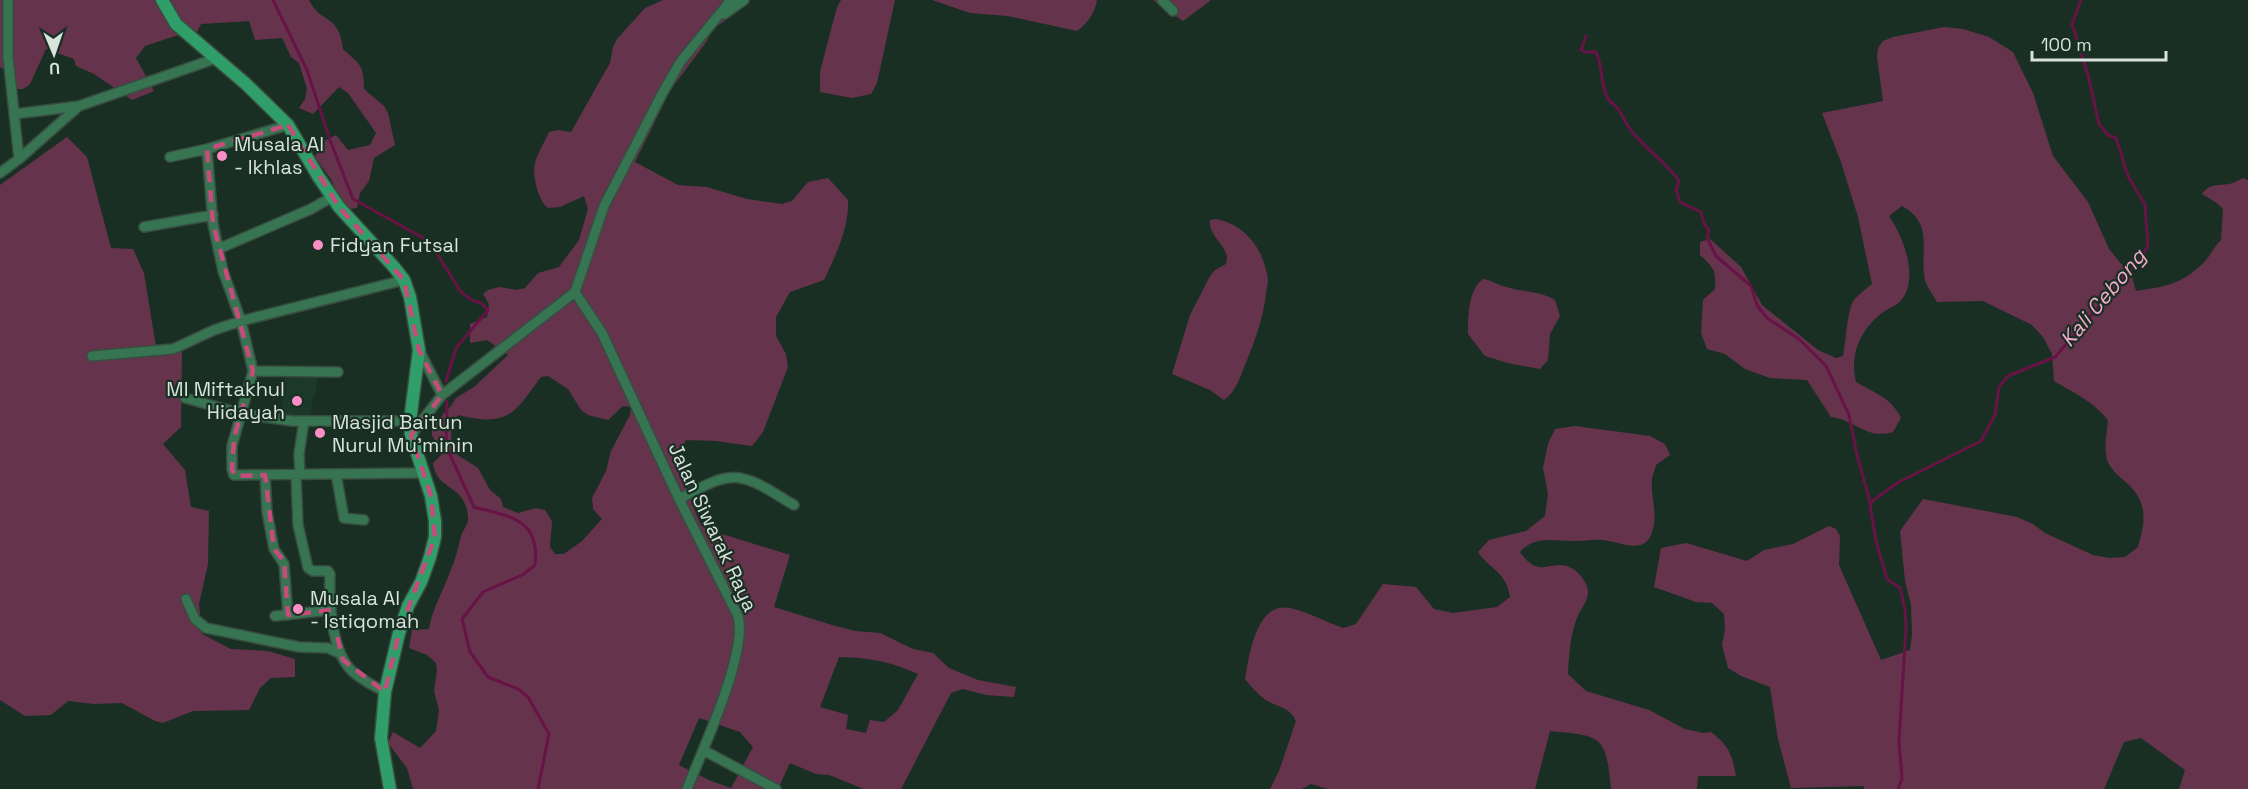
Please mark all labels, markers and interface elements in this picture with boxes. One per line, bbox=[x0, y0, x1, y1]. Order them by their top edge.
north arrow bbox=[24, 24, 84, 84]
scale bar bbox=[2032, 24, 2166, 62]
text: 100 m bbox=[2041, 33, 2092, 56]
text: U bbox=[49, 58, 60, 79]
place label: Musala Al - Ikhlas bbox=[234, 131, 324, 180]
marker: Musala Al - Ikhlas bbox=[215, 149, 229, 163]
place label: Fidyan Futsal bbox=[330, 232, 459, 258]
marker: Fidyan Futsal bbox=[311, 238, 325, 252]
water label: Kali Cebong bbox=[2054, 242, 2152, 352]
place label: MI Miftakhul Hidayah bbox=[166, 376, 285, 425]
marker: MI Miftakhul Hidayah bbox=[290, 394, 304, 408]
place label: Masjid Baitun Nurul Mu'minin bbox=[332, 409, 473, 458]
marker: Masjid Baitun Nurul Mu'minin bbox=[313, 426, 327, 440]
street label: Jalan Siwarak Raya bbox=[662, 438, 764, 616]
place label: Musala Al - Istiqomah bbox=[310, 585, 419, 634]
marker: Musala Al - Istiqomah bbox=[291, 602, 305, 616]

